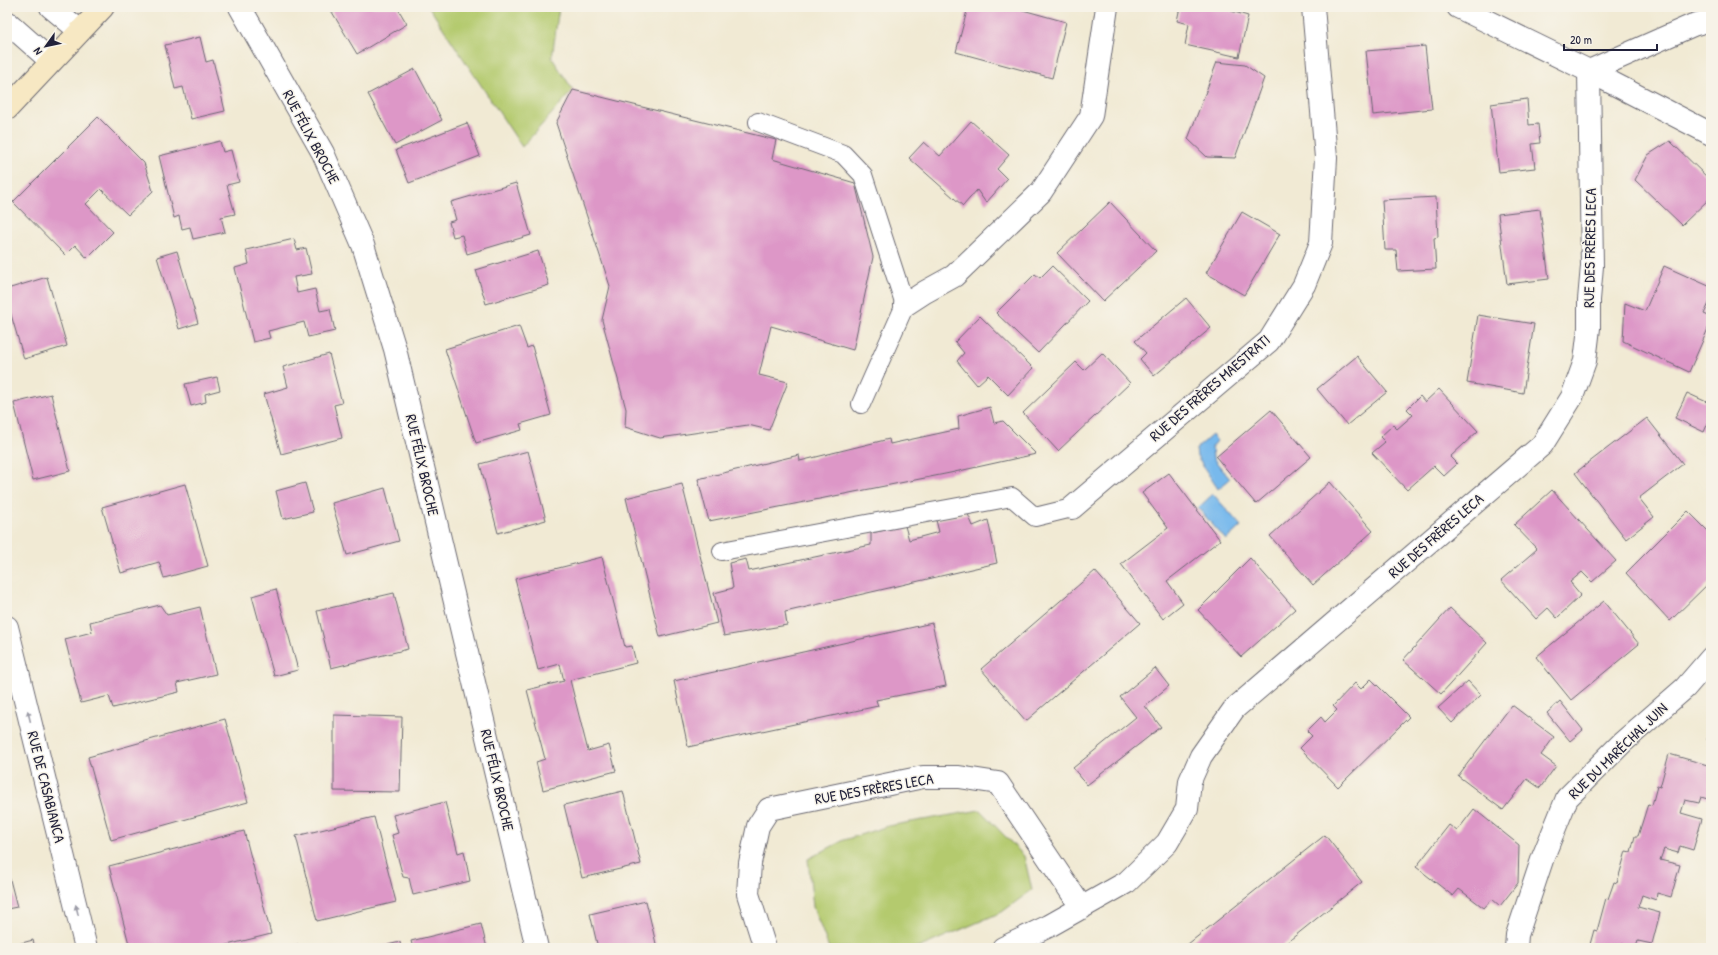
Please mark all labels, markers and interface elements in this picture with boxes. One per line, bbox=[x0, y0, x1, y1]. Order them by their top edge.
north arrow bbox=[26, 26, 66, 66]
scale bar bbox=[1564, 26, 1657, 52]
text: 20 m bbox=[1570, 31, 1592, 48]
text: N bbox=[30, 45, 45, 58]
street label: RUE FÉLIX BROCHE bbox=[278, 86, 345, 188]
street label: RUE DES FRÈRES LECA bbox=[1578, 187, 1601, 308]
street label: RUE DES FRÈRES MAESTRATI bbox=[1145, 329, 1274, 446]
street label: RUE FÉLIX BROCHE bbox=[401, 412, 444, 518]
street label: RUE DES FRÈRES LECA bbox=[1384, 488, 1488, 583]
street label: RUE DU MARÉCHAL JUIN bbox=[1563, 698, 1672, 804]
one-way arrow bbox=[26, 710, 32, 722]
street label: RUE FÉLIX BROCHE bbox=[476, 727, 519, 833]
street label: RUE DE CASABIANCA bbox=[22, 729, 71, 845]
street label: RUE DES FRÈRES LECA bbox=[813, 768, 935, 809]
one-way arrow bbox=[73, 904, 79, 916]

